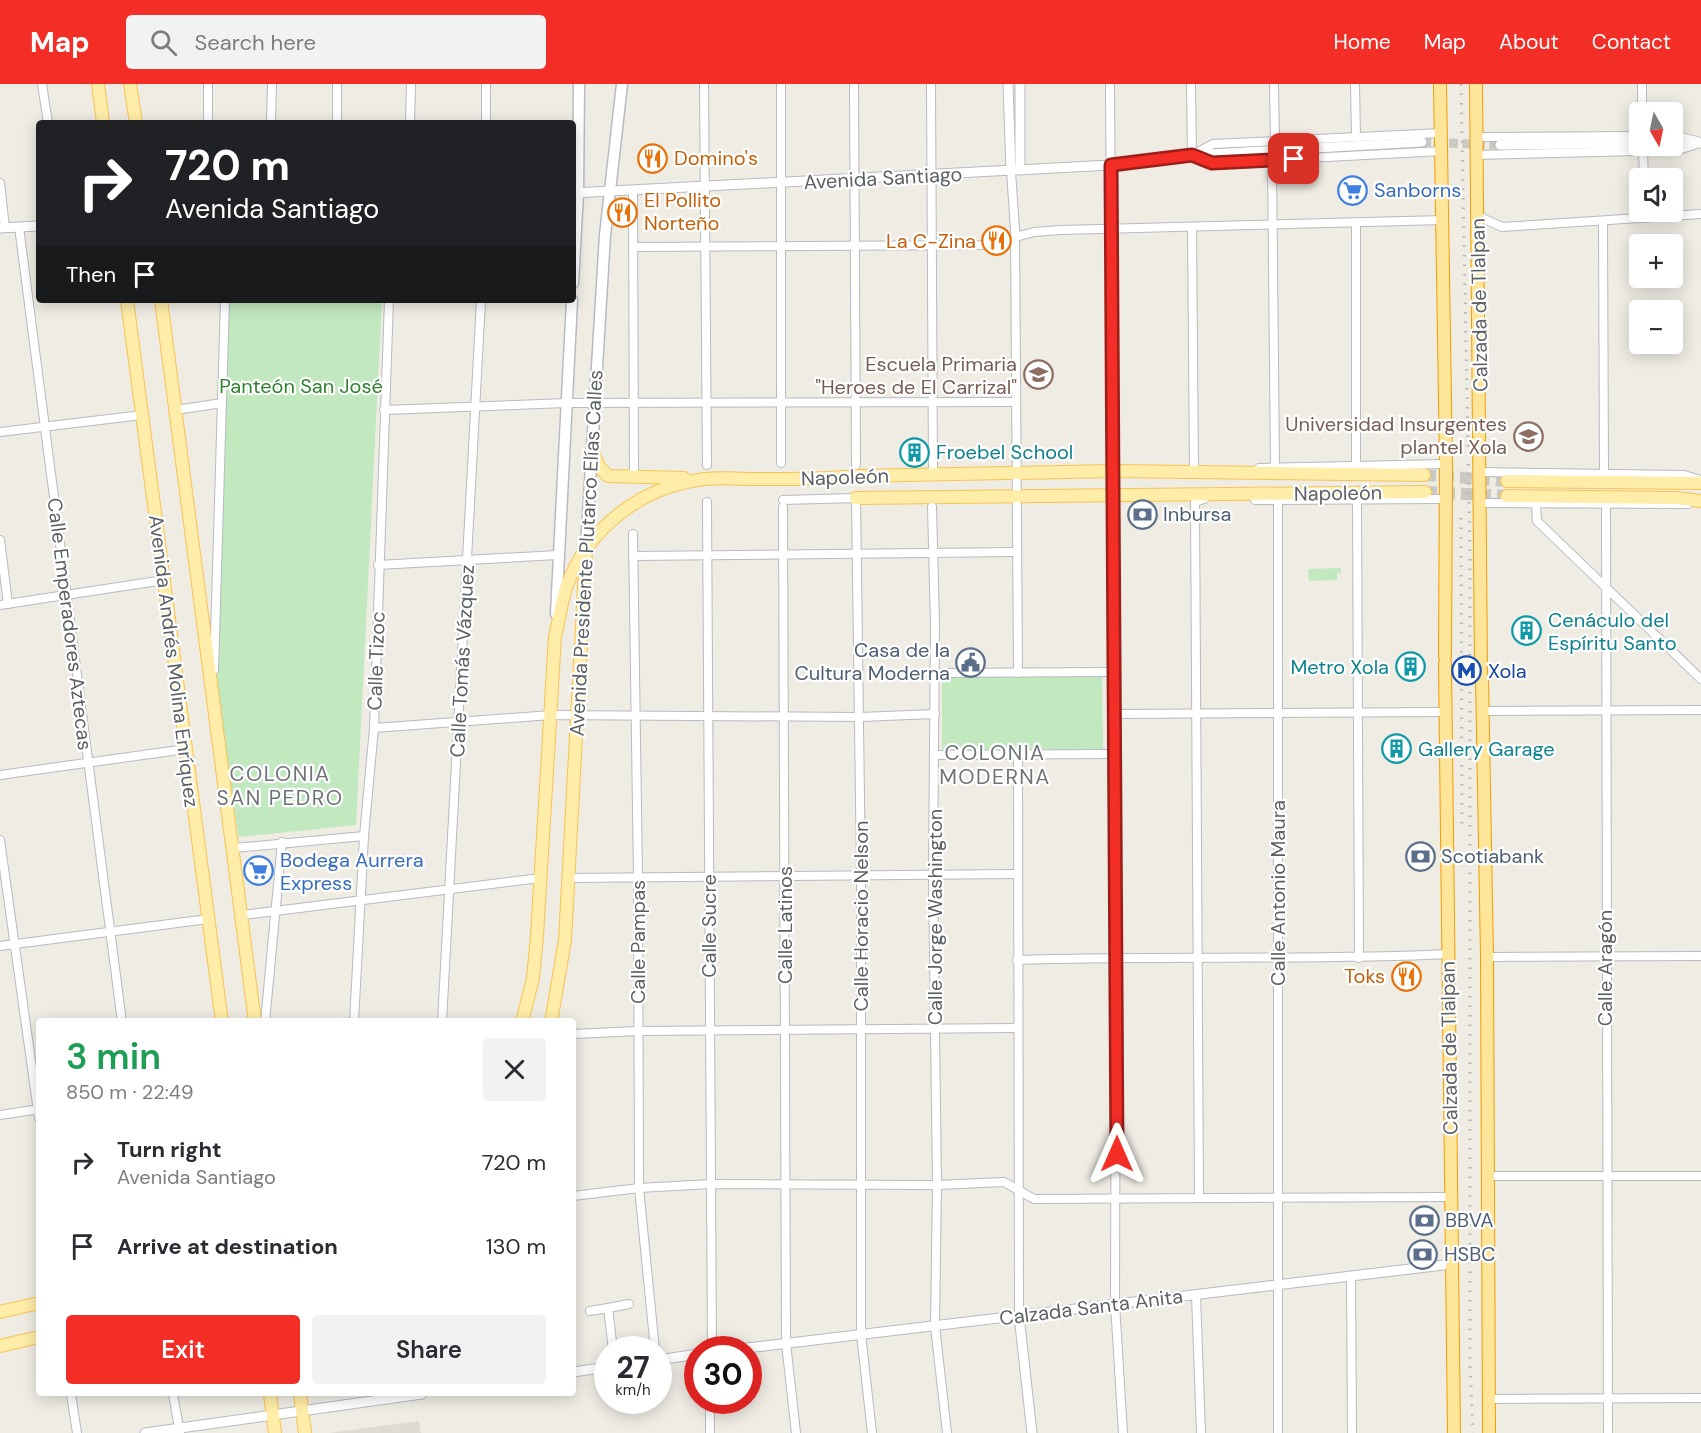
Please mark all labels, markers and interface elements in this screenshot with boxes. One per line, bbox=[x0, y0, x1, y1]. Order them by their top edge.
search box bbox=[126, 15, 546, 69]
text: Map bbox=[30, 24, 90, 61]
icon: search bbox=[147, 26, 180, 59]
text: Search here bbox=[195, 28, 316, 57]
text: Home bbox=[1333, 28, 1391, 56]
text: Map bbox=[1424, 28, 1466, 56]
text: About bbox=[1499, 28, 1559, 56]
text: Contact bbox=[1592, 28, 1671, 56]
north arrow bbox=[1629, 102, 1683, 156]
map controls bbox=[1629, 102, 1683, 354]
pin bbox=[1268, 133, 1319, 184]
text: 720 m bbox=[165, 138, 290, 193]
restaurant icon: Domino's bbox=[637, 142, 669, 174]
icon: arrive bbox=[1277, 142, 1310, 175]
icon: right bbox=[66, 144, 144, 222]
place label: Domino's bbox=[674, 145, 758, 171]
street label: Avenida Santiago bbox=[803, 161, 963, 195]
button: sound bbox=[1629, 168, 1683, 222]
supermarket icon: Sanborns bbox=[1337, 174, 1369, 206]
place label: Sanborns bbox=[1374, 177, 1461, 203]
place label: El Pollito Norteño bbox=[644, 187, 721, 236]
text: Avenida Santiago bbox=[165, 191, 379, 226]
restaurant icon: El Pollito Norteño bbox=[607, 196, 639, 228]
street label: Calzada de Tlalpan bbox=[1464, 218, 1494, 392]
restaurant icon: La C-Zina bbox=[981, 225, 1013, 257]
place label: La C-Zina bbox=[886, 228, 976, 254]
button: + bbox=[1629, 234, 1683, 288]
icon: arrive bbox=[128, 258, 161, 291]
text: Then bbox=[66, 260, 116, 289]
button: − bbox=[1629, 300, 1683, 354]
place label: Escuela Primaria "Heroes de El Carrizal" bbox=[815, 351, 1017, 400]
school or university icon: Escuela Primaria "Heroes de El Carrizal" bbox=[1022, 359, 1054, 391]
street label: Avenida Presidente Plutarco Elías Calles bbox=[563, 369, 609, 737]
park label: Panteón San José bbox=[219, 373, 383, 399]
place label: Universidad Insurgentes plantel Xola bbox=[1285, 411, 1507, 460]
school or university icon: Universidad Insurgentes plantel Xola bbox=[1512, 420, 1544, 452]
building icon: Froebel School bbox=[899, 436, 931, 468]
place label: Froebel School bbox=[936, 439, 1073, 465]
street label: Napoleón bbox=[800, 462, 890, 492]
street label: Napoleón bbox=[1294, 479, 1382, 507]
street label: Calle Emperadores Aztecas bbox=[42, 496, 98, 752]
bank icon: Inbursa bbox=[1126, 498, 1158, 530]
place label: Inbursa bbox=[1163, 501, 1231, 527]
street label: Avenida Andrés Molina Enríquez bbox=[143, 513, 205, 809]
street label: Calle Tomás Vázquez bbox=[444, 564, 480, 758]
place label: Cenáculo del Espíritu Santo bbox=[1548, 607, 1677, 656]
street label: Calle Tizoc bbox=[361, 611, 391, 711]
building icon: Cenáculo del Espíritu Santo bbox=[1511, 615, 1543, 647]
place label: Casa de la Cultura Moderna bbox=[795, 637, 950, 686]
public building icon: Casa de la Cultura Moderna bbox=[955, 646, 987, 678]
building icon: Metro Xola bbox=[1394, 651, 1426, 683]
place label: Metro Xola bbox=[1290, 654, 1389, 680]
metro station icon: Xola bbox=[1451, 655, 1483, 687]
place label: Xola bbox=[1488, 658, 1527, 684]
building icon: Gallery Garage bbox=[1381, 733, 1413, 765]
place label: Gallery Garage bbox=[1418, 736, 1555, 762]
district label: COLONIA MODERNA bbox=[939, 739, 1051, 791]
district label: COLONIA SAN PEDRO bbox=[217, 760, 343, 812]
street label: Calle Antonio Maura bbox=[1265, 800, 1291, 986]
street label: Calle Jorge Washington bbox=[922, 809, 948, 1025]
street label: Calle Horacio Nelson bbox=[848, 820, 874, 1012]
bank icon: Scotiabank bbox=[1404, 840, 1436, 872]
place label: Scotiabank bbox=[1441, 843, 1544, 869]
place label: Bodega Aurrera Express bbox=[280, 847, 424, 896]
supermarket icon: Bodega Aurrera Express bbox=[243, 855, 275, 887]
street label: Calle Latinos bbox=[772, 866, 798, 984]
street label: Calle Sucre bbox=[696, 874, 722, 978]
street label: Calle Pampas bbox=[625, 880, 651, 1004]
street label: Calle Aragón bbox=[1592, 910, 1618, 1026]
restaurant icon: Toks bbox=[1390, 960, 1422, 992]
street label: Calzada de Tlalpan bbox=[1434, 961, 1464, 1135]
place label: Toks bbox=[1344, 963, 1385, 989]
text: 3 min bbox=[66, 1033, 161, 1080]
button: close bbox=[483, 1038, 546, 1101]
text: 850 m · 22:49 bbox=[66, 1079, 194, 1105]
position arrow bbox=[1085, 1122, 1149, 1186]
text: Turn right bbox=[117, 1135, 222, 1164]
icon: right bbox=[66, 1146, 99, 1179]
text: 720 m bbox=[482, 1148, 546, 1177]
text: Avenida Santiago bbox=[117, 1164, 276, 1190]
bank icon: BBVA bbox=[1408, 1204, 1440, 1236]
place label: BBVA bbox=[1445, 1207, 1493, 1233]
icon: arrive bbox=[66, 1230, 99, 1263]
text: Arrive at destination bbox=[117, 1232, 338, 1261]
text: 130 m bbox=[486, 1232, 546, 1261]
bank icon: HSBC bbox=[1407, 1238, 1439, 1270]
place label: HSBC bbox=[1444, 1241, 1496, 1267]
street label: Calzada Santa Anita bbox=[998, 1283, 1184, 1331]
button: Exit bbox=[66, 1315, 300, 1384]
button: Share bbox=[312, 1315, 546, 1384]
speed limit sign: 30 bbox=[684, 1336, 762, 1414]
text: 27 bbox=[616, 1348, 650, 1387]
text: km/h bbox=[615, 1380, 651, 1400]

